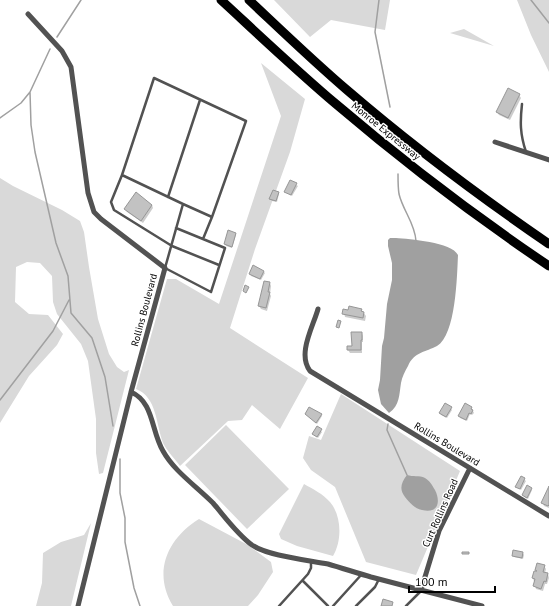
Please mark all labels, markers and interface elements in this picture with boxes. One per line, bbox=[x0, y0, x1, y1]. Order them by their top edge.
street label: Monroe Expressway bbox=[349, 99, 423, 163]
street label: Rollins Boulevard bbox=[128, 272, 160, 348]
street label: Rollins Boulevard bbox=[412, 419, 482, 469]
street label: Curt Rollins Road bbox=[419, 477, 461, 549]
scale bar bbox=[409, 568, 495, 594]
text: 100 m bbox=[415, 574, 448, 589]

